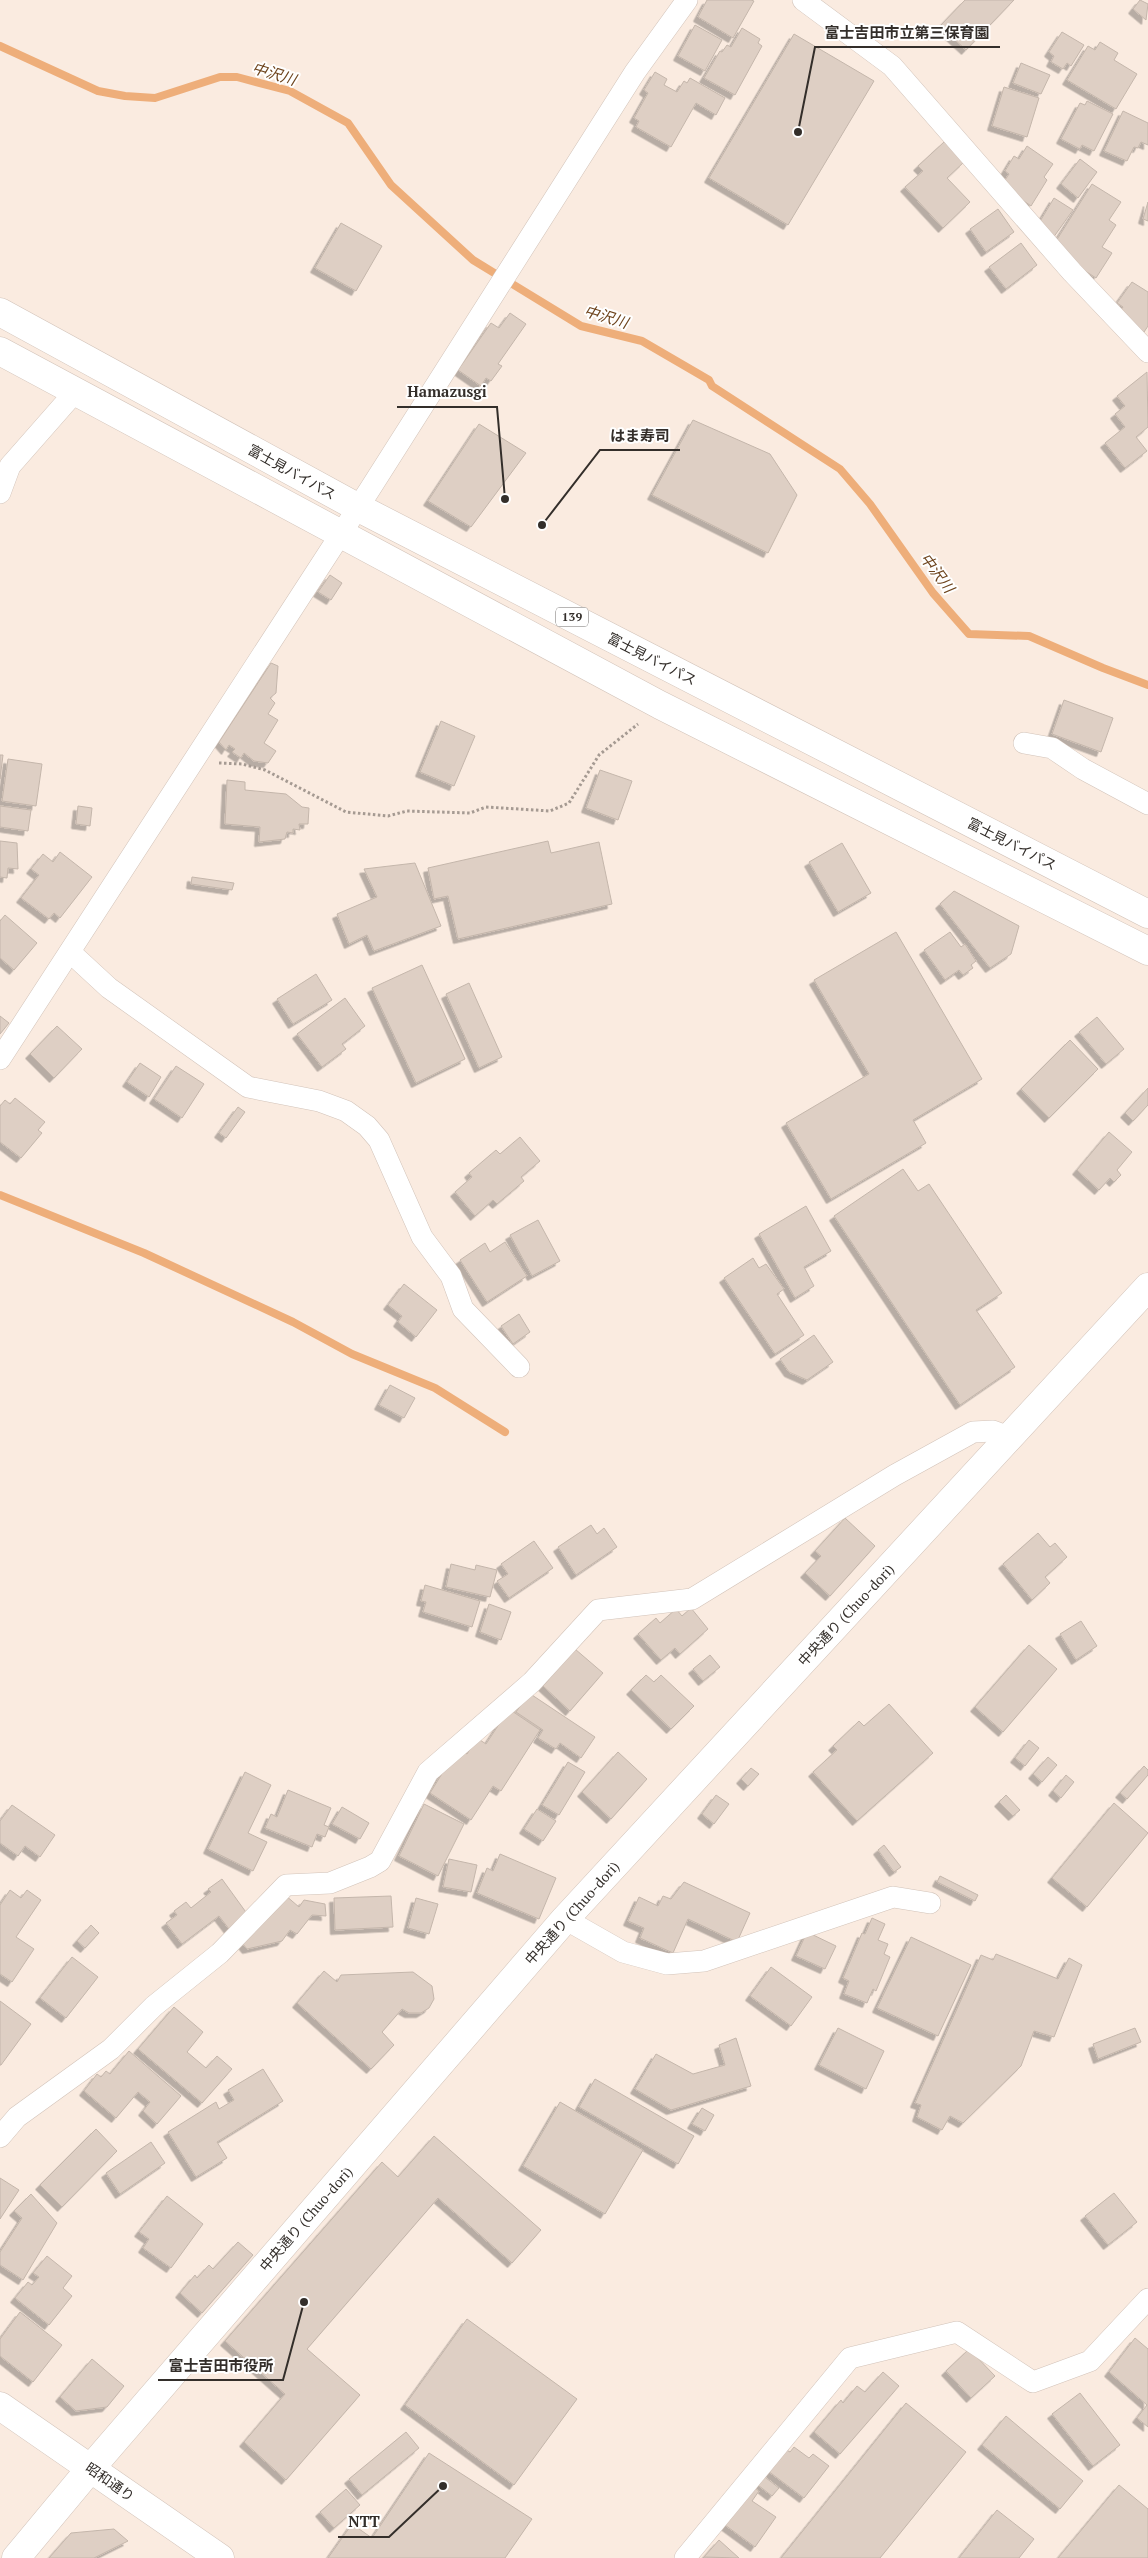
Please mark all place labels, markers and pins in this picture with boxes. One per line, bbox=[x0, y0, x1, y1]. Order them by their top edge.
callout: 富士吉田市立第三保育園 bbox=[815, 17, 1000, 47]
callout: Hamazusgi bbox=[397, 377, 497, 407]
callout: はま寿司 bbox=[600, 420, 680, 450]
callout: 富士吉田市役所 bbox=[158, 2350, 283, 2380]
callout: NTT bbox=[338, 2507, 389, 2537]

